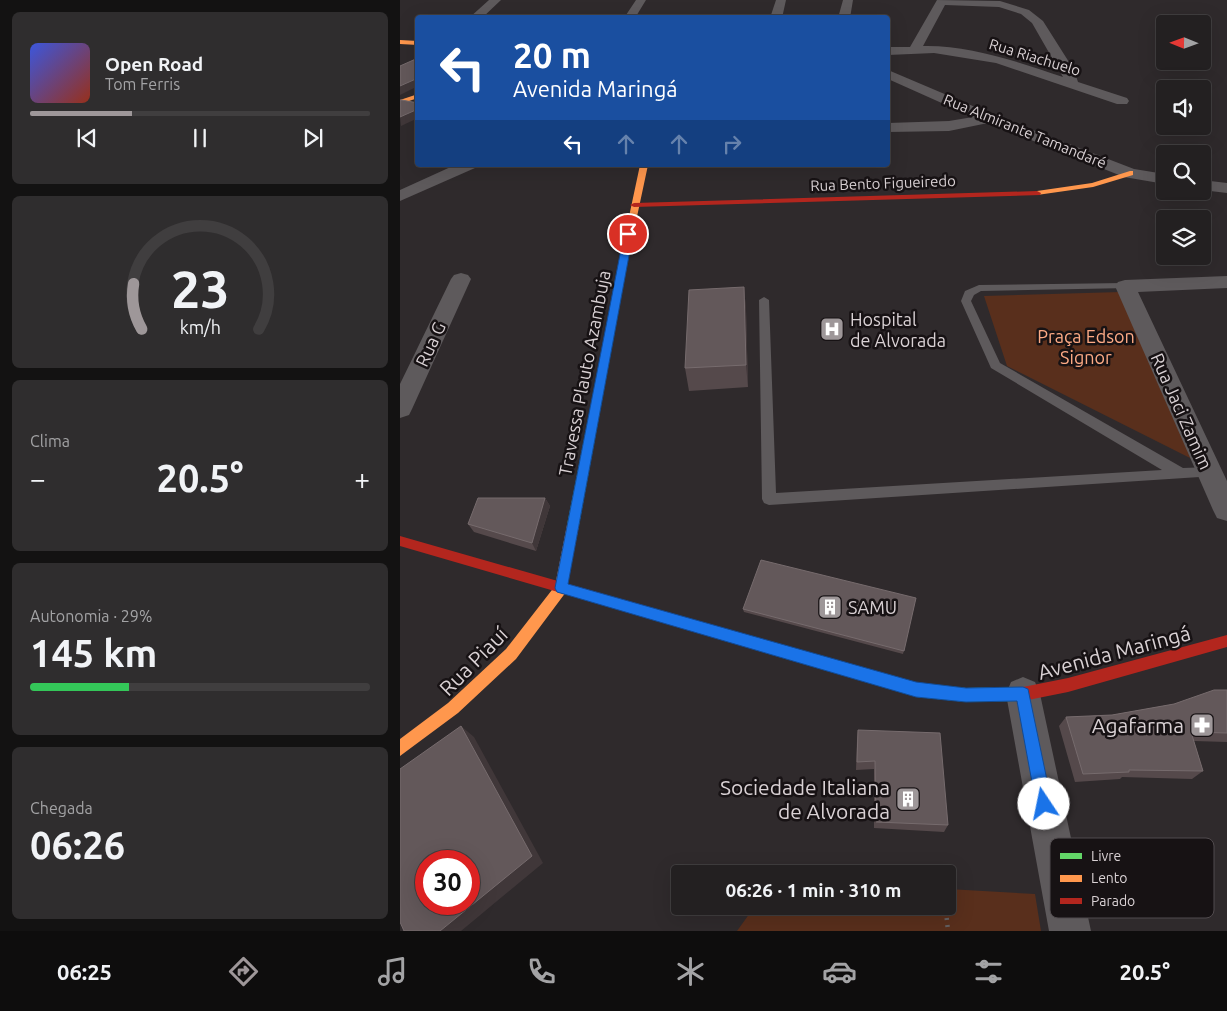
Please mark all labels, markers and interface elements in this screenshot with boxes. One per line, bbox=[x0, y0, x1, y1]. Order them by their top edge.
north arrow bbox=[1156, 15, 1211, 70]
map controls bbox=[1156, 15, 1211, 265]
icon: left bbox=[430, 35, 495, 100]
text: 20 m bbox=[513, 35, 591, 75]
street label: Rua Riachuelo bbox=[987, 35, 1083, 79]
text: Open Road bbox=[105, 53, 203, 75]
text: Tom Ferris bbox=[105, 75, 180, 93]
text: Avenida Maringá bbox=[513, 76, 678, 101]
button: sound bbox=[1156, 80, 1211, 135]
street label: Rua Almirante Tamandaré bbox=[941, 91, 1109, 171]
icon: previous bbox=[73, 124, 101, 152]
icon: pause bbox=[186, 124, 214, 152]
icon: next bbox=[299, 124, 327, 152]
icon: left bbox=[559, 130, 587, 158]
icon: ahead bbox=[612, 130, 640, 158]
icon: ahead bbox=[665, 130, 693, 158]
icon: right bbox=[718, 130, 746, 158]
button: search bbox=[1156, 145, 1211, 200]
street label: Rua Bento Figueiredo bbox=[810, 172, 956, 194]
button: layers bbox=[1156, 210, 1211, 265]
pin bbox=[607, 213, 649, 255]
icon: arrive bbox=[614, 220, 642, 248]
text: 23 bbox=[171, 260, 229, 318]
street label: Travessa Plauto Azambuja bbox=[554, 268, 614, 478]
place label: Hospital de Alvorada bbox=[850, 309, 946, 350]
hospital icon: Hospital de Alvorada bbox=[819, 316, 845, 342]
text: km/h bbox=[179, 317, 221, 337]
street label: Rua G bbox=[411, 319, 449, 369]
park label: Praça Edson Signor bbox=[1037, 326, 1135, 367]
street label: Rua Jaci Zamim bbox=[1147, 350, 1217, 472]
text: Clima bbox=[30, 432, 70, 450]
text: 20.5° bbox=[156, 457, 244, 499]
text: − bbox=[30, 463, 46, 494]
text: + bbox=[354, 463, 370, 494]
building icon: SAMU bbox=[817, 594, 843, 620]
place label: SAMU bbox=[848, 597, 897, 617]
text: Autonomia · 29% bbox=[30, 607, 152, 625]
street label: Avenida Maringá bbox=[1035, 620, 1193, 684]
street label: Rua Piauí bbox=[434, 621, 513, 700]
text: 145 km bbox=[30, 632, 157, 674]
pharmacy icon: Agafarma bbox=[1189, 712, 1215, 738]
place label: Agafarma bbox=[1092, 713, 1184, 737]
place label: Sociedade Italiana de Alvorada bbox=[720, 775, 890, 823]
position arrow bbox=[1017, 777, 1069, 829]
building icon: Sociedade Italiana de Alvorada bbox=[895, 786, 921, 812]
text: Chegada bbox=[30, 799, 93, 817]
text: 06:26 bbox=[30, 824, 125, 866]
legend bbox=[1050, 838, 1214, 918]
text: Livre bbox=[1091, 848, 1121, 864]
speed limit sign: 30 bbox=[415, 850, 480, 915]
text: Lento bbox=[1091, 870, 1128, 886]
text: 06:26 · 1 min · 310 m bbox=[726, 879, 901, 901]
text: Parado bbox=[1091, 893, 1135, 909]
icon: directions bbox=[226, 954, 261, 989]
icon: music bbox=[375, 954, 410, 989]
icon: phone bbox=[524, 954, 559, 989]
icon: climate bbox=[673, 954, 708, 989]
icon: car bbox=[822, 954, 857, 989]
icon: filters bbox=[971, 954, 1006, 989]
text: 06:25 bbox=[57, 959, 112, 984]
text: 20.5° bbox=[1120, 959, 1170, 984]

